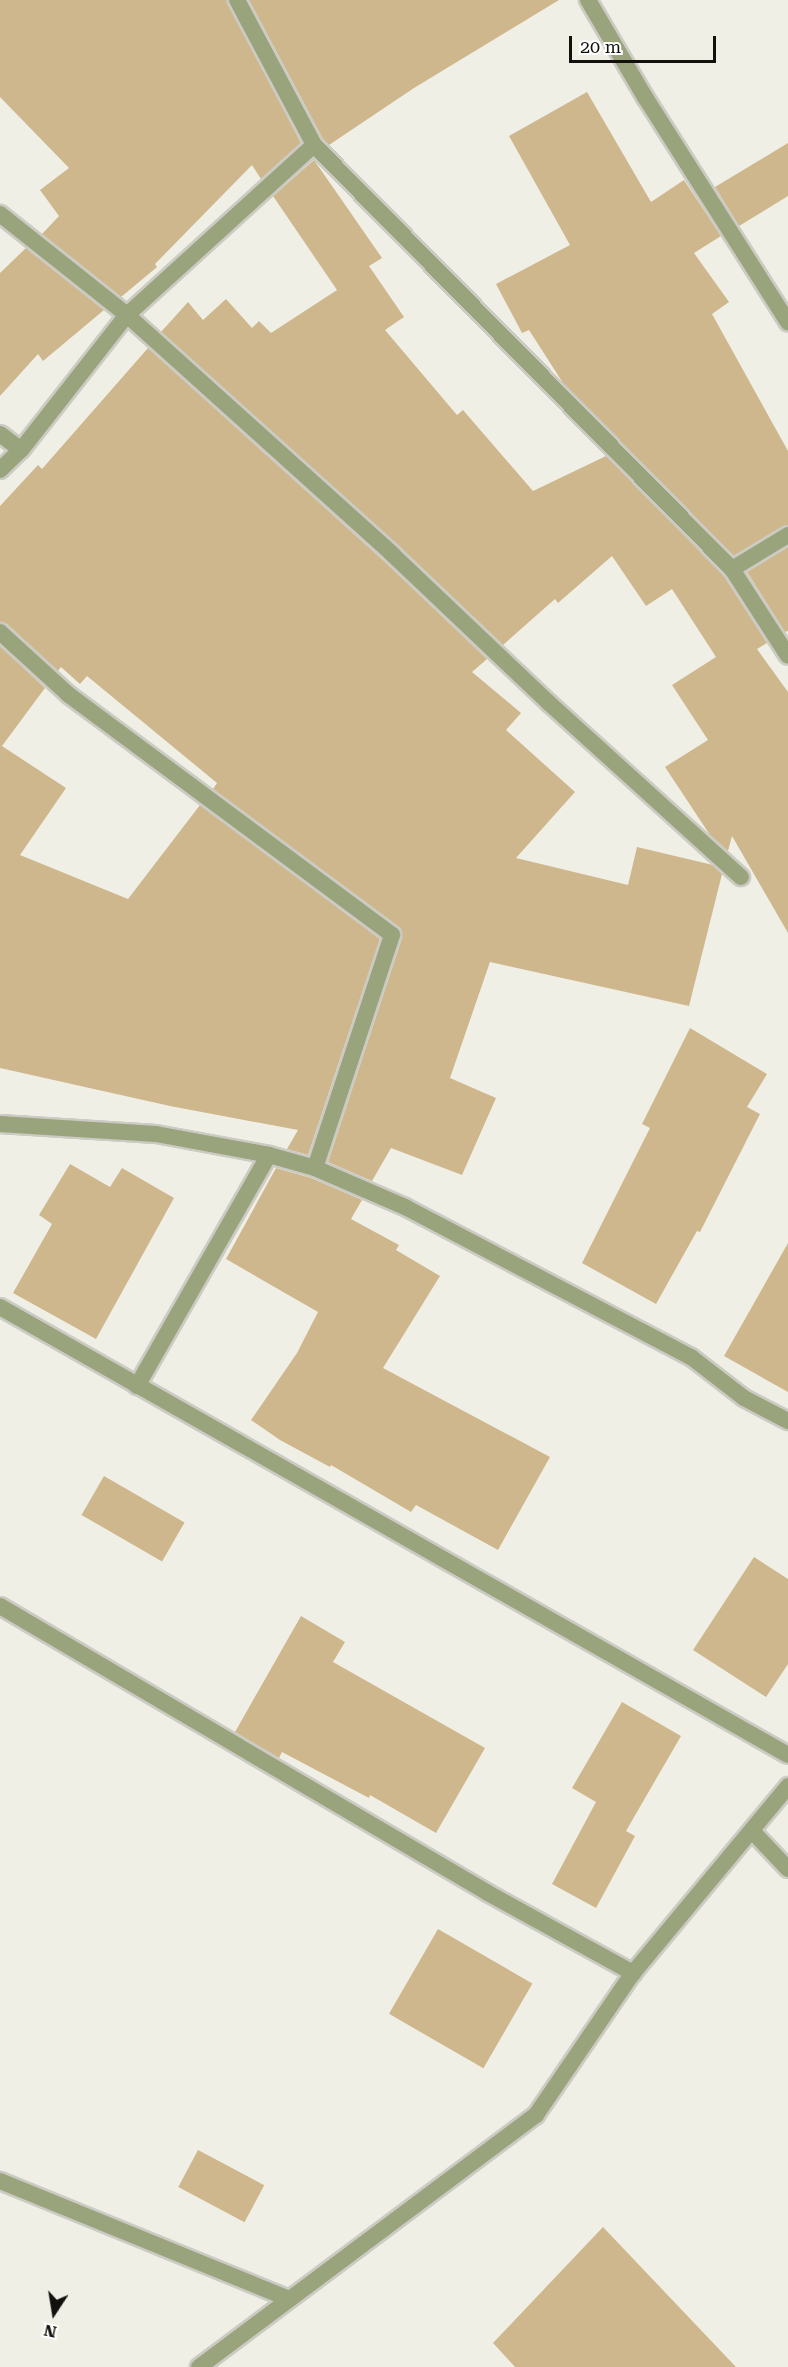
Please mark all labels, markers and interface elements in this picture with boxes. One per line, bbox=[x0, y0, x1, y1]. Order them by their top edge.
scale bar bbox=[572, 24, 719, 62]
text: 20 m bbox=[580, 36, 621, 57]
north arrow bbox=[24, 2283, 84, 2343]
text: N bbox=[42, 2321, 58, 2342]

